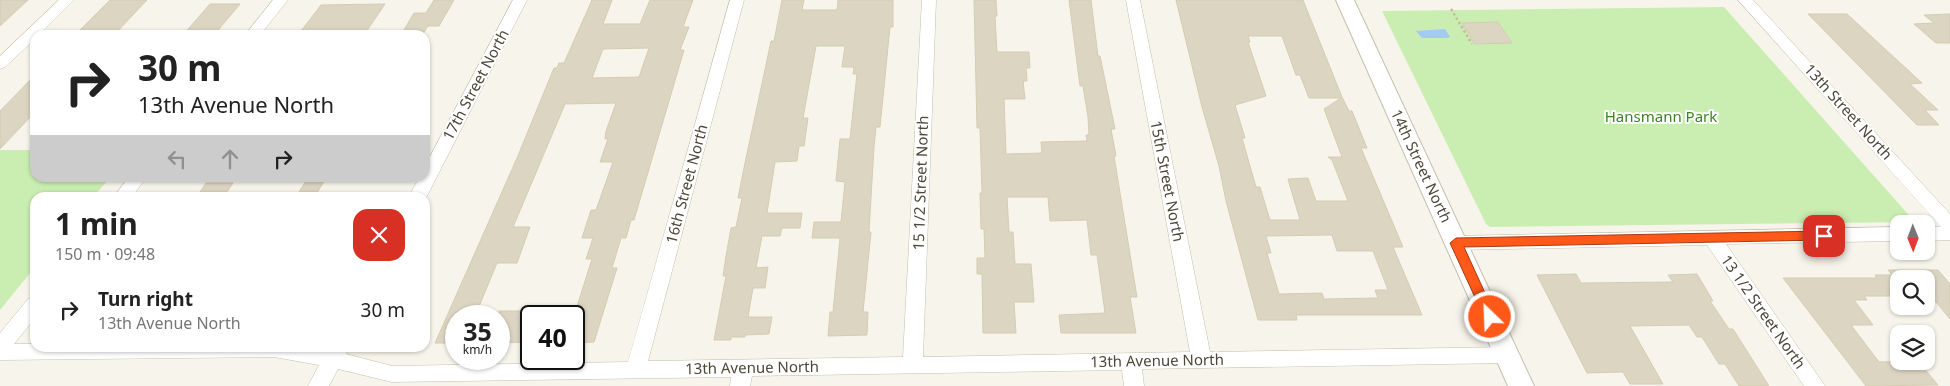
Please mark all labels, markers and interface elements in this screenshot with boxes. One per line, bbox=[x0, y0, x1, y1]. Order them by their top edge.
street label: 17th Street North bbox=[437, 26, 513, 143]
text: 30 m bbox=[138, 44, 221, 91]
icon: right bbox=[55, 50, 120, 115]
street label: 13th Street North bbox=[1800, 59, 1897, 164]
text: 13th Avenue North bbox=[138, 89, 334, 119]
street label: 14th Street North bbox=[1387, 106, 1457, 225]
park label: Hansmann Park bbox=[1605, 106, 1717, 126]
street label: 15 1/2 Street North bbox=[908, 115, 932, 251]
street label: 15th Street North bbox=[1146, 119, 1190, 243]
street label: 16th Street North bbox=[660, 122, 712, 246]
icon: left bbox=[163, 145, 191, 173]
icon: ahead bbox=[216, 145, 244, 173]
icon: right bbox=[269, 145, 297, 173]
text: 1 min bbox=[55, 203, 138, 244]
button: close bbox=[353, 209, 405, 261]
pin bbox=[1803, 215, 1845, 257]
north arrow bbox=[1890, 215, 1935, 260]
map controls bbox=[1890, 215, 1935, 370]
icon: arrive bbox=[1810, 222, 1838, 250]
text: 150 m · 09:48 bbox=[55, 243, 155, 265]
street label: 13 1/2 Street North bbox=[1717, 250, 1811, 372]
button: search bbox=[1890, 270, 1935, 315]
text: Turn right bbox=[98, 286, 193, 312]
position arrow bbox=[1463, 290, 1515, 342]
icon: right bbox=[55, 296, 83, 324]
text: 30 m bbox=[361, 297, 405, 323]
speed limit sign: 40 bbox=[520, 305, 585, 370]
text: 13th Avenue North bbox=[98, 312, 241, 334]
text: 35 bbox=[463, 314, 492, 348]
button: layers bbox=[1890, 325, 1935, 370]
text: km/h bbox=[463, 341, 492, 358]
street label: 13th Avenue North bbox=[1090, 349, 1224, 371]
street label: 13th Avenue North bbox=[685, 356, 819, 378]

